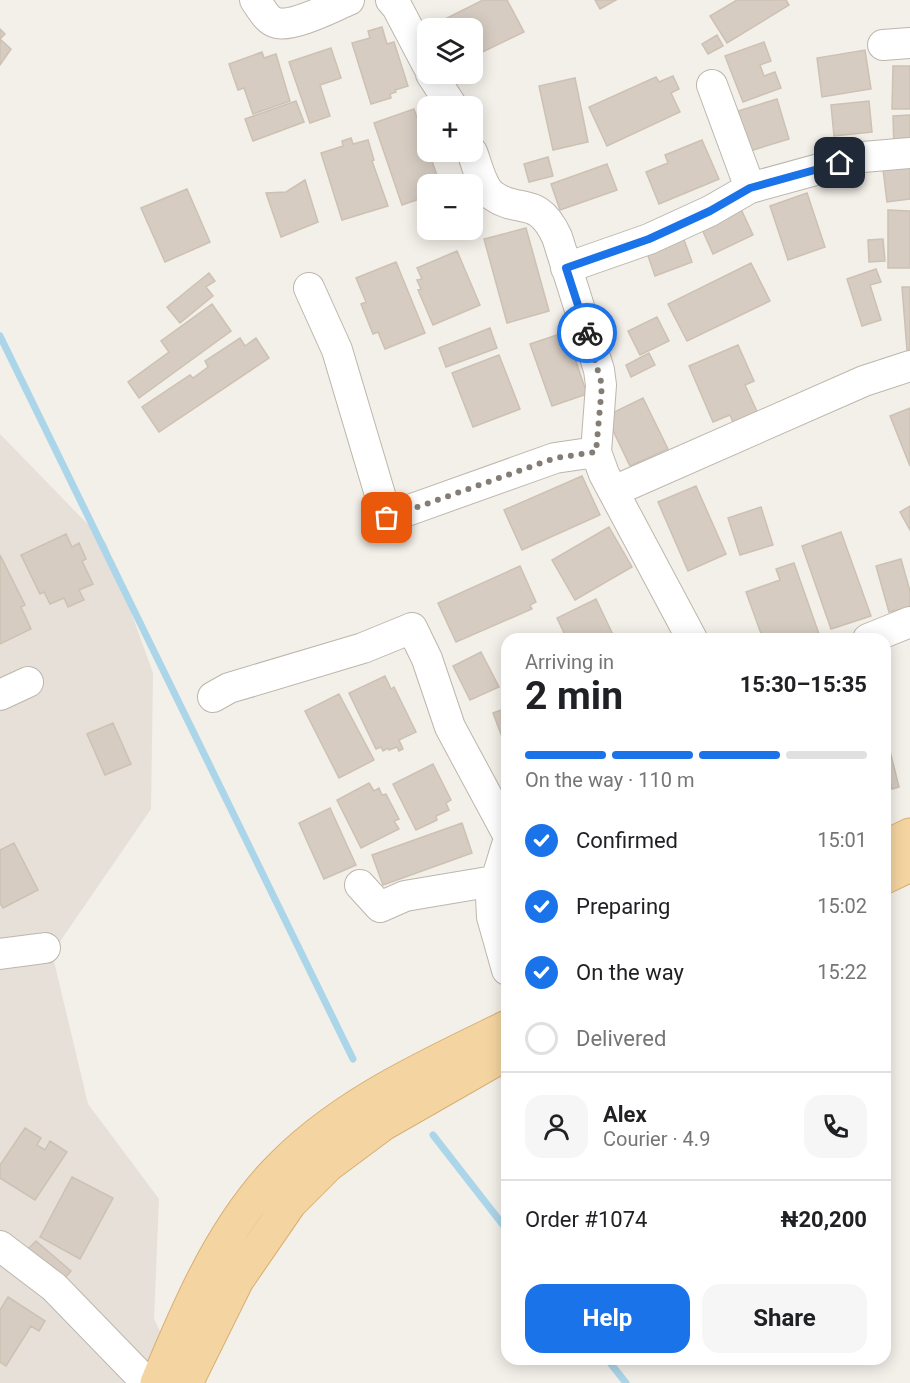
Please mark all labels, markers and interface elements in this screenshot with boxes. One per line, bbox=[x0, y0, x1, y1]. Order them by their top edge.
map controls bbox=[417, 18, 483, 240]
button: layers bbox=[417, 18, 483, 84]
button: + bbox=[417, 96, 483, 162]
pin bbox=[814, 137, 865, 188]
icon: home bbox=[823, 146, 856, 179]
button: − bbox=[417, 174, 483, 240]
courier bbox=[557, 303, 617, 363]
icon: bike bbox=[571, 317, 604, 350]
pin bbox=[361, 492, 412, 543]
icon: bag bbox=[370, 501, 403, 534]
text: Arriving in bbox=[525, 650, 614, 674]
text: 15:30–15:35 bbox=[740, 672, 867, 697]
text: 2 min bbox=[525, 673, 623, 719]
text: On the way · 110 m bbox=[525, 768, 694, 792]
icon: check bbox=[525, 824, 558, 857]
text: Confirmed bbox=[576, 828, 678, 853]
text: 15:01 bbox=[817, 828, 867, 852]
icon: check bbox=[525, 890, 558, 923]
text: Preparing bbox=[576, 894, 670, 919]
text: 15:02 bbox=[817, 894, 867, 918]
icon: check bbox=[525, 956, 558, 989]
text: On the way bbox=[576, 960, 684, 985]
text: 15:22 bbox=[817, 960, 867, 984]
text: Delivered bbox=[576, 1026, 666, 1051]
button: person bbox=[525, 1095, 588, 1158]
button: phone bbox=[804, 1095, 867, 1158]
text: Alex bbox=[603, 1102, 647, 1127]
text: Courier · 4.9 bbox=[603, 1127, 710, 1151]
text: Order #1074 bbox=[525, 1207, 647, 1232]
text: ₦20,200 bbox=[781, 1207, 867, 1232]
button: Help bbox=[525, 1284, 690, 1353]
button: Share bbox=[702, 1284, 867, 1353]

